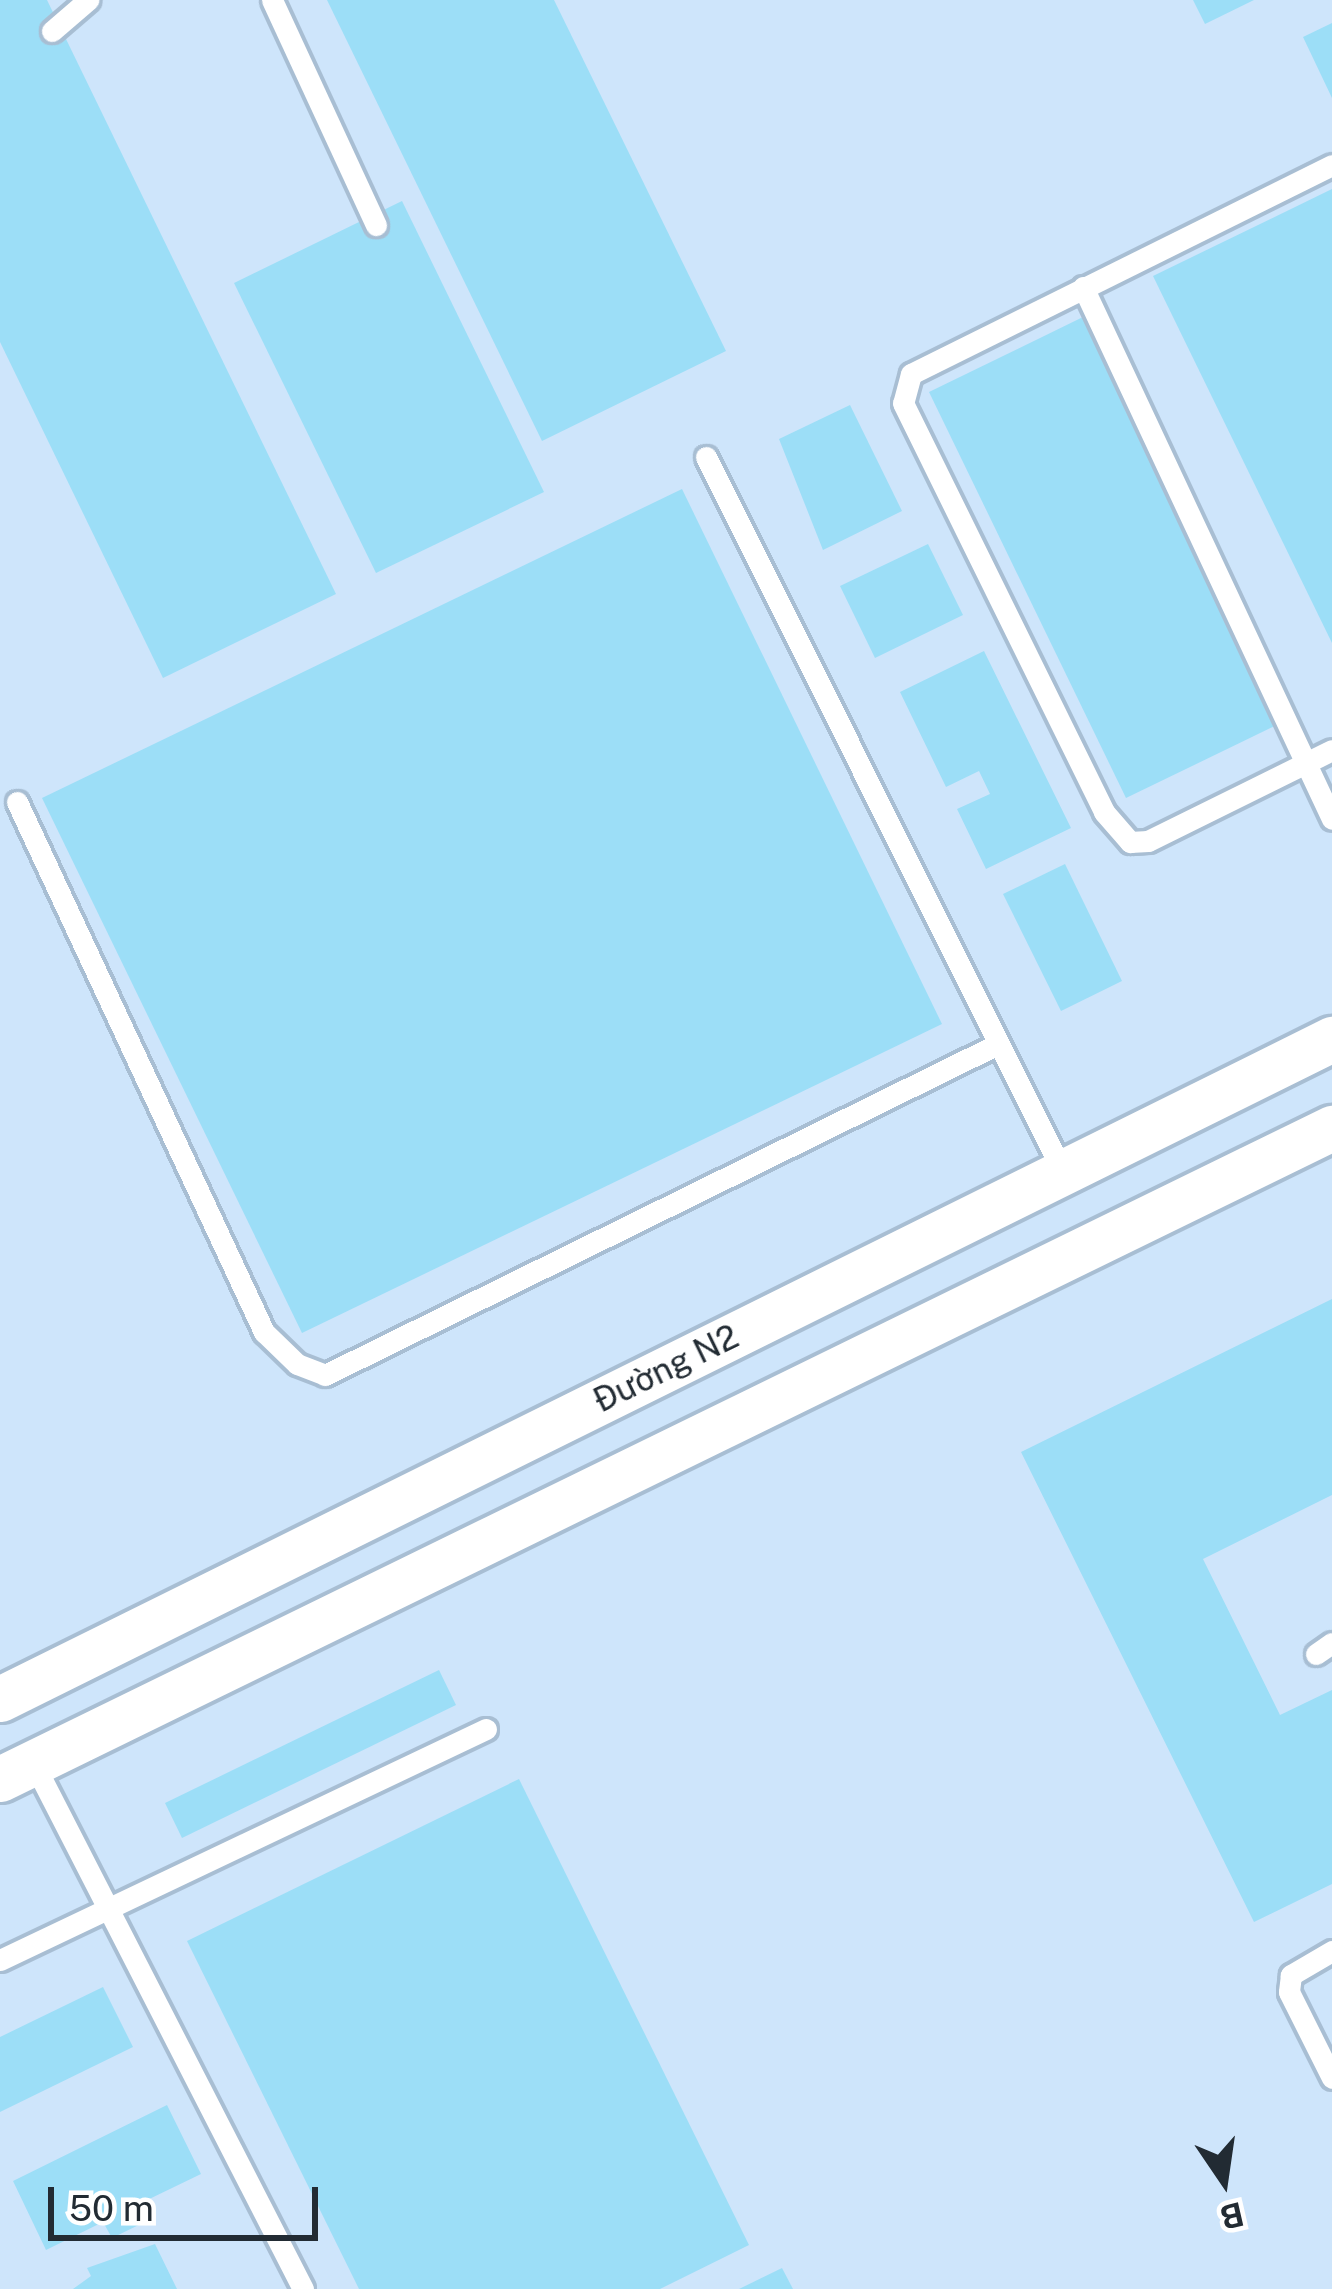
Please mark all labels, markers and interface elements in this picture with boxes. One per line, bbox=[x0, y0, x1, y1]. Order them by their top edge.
street label: Đường N2 bbox=[587, 1317, 745, 1421]
north arrow bbox=[1164, 2121, 1284, 2241]
scale bar bbox=[54, 2163, 324, 2237]
text: 50 m bbox=[69, 2187, 154, 2229]
text: B bbox=[1217, 2195, 1247, 2237]

